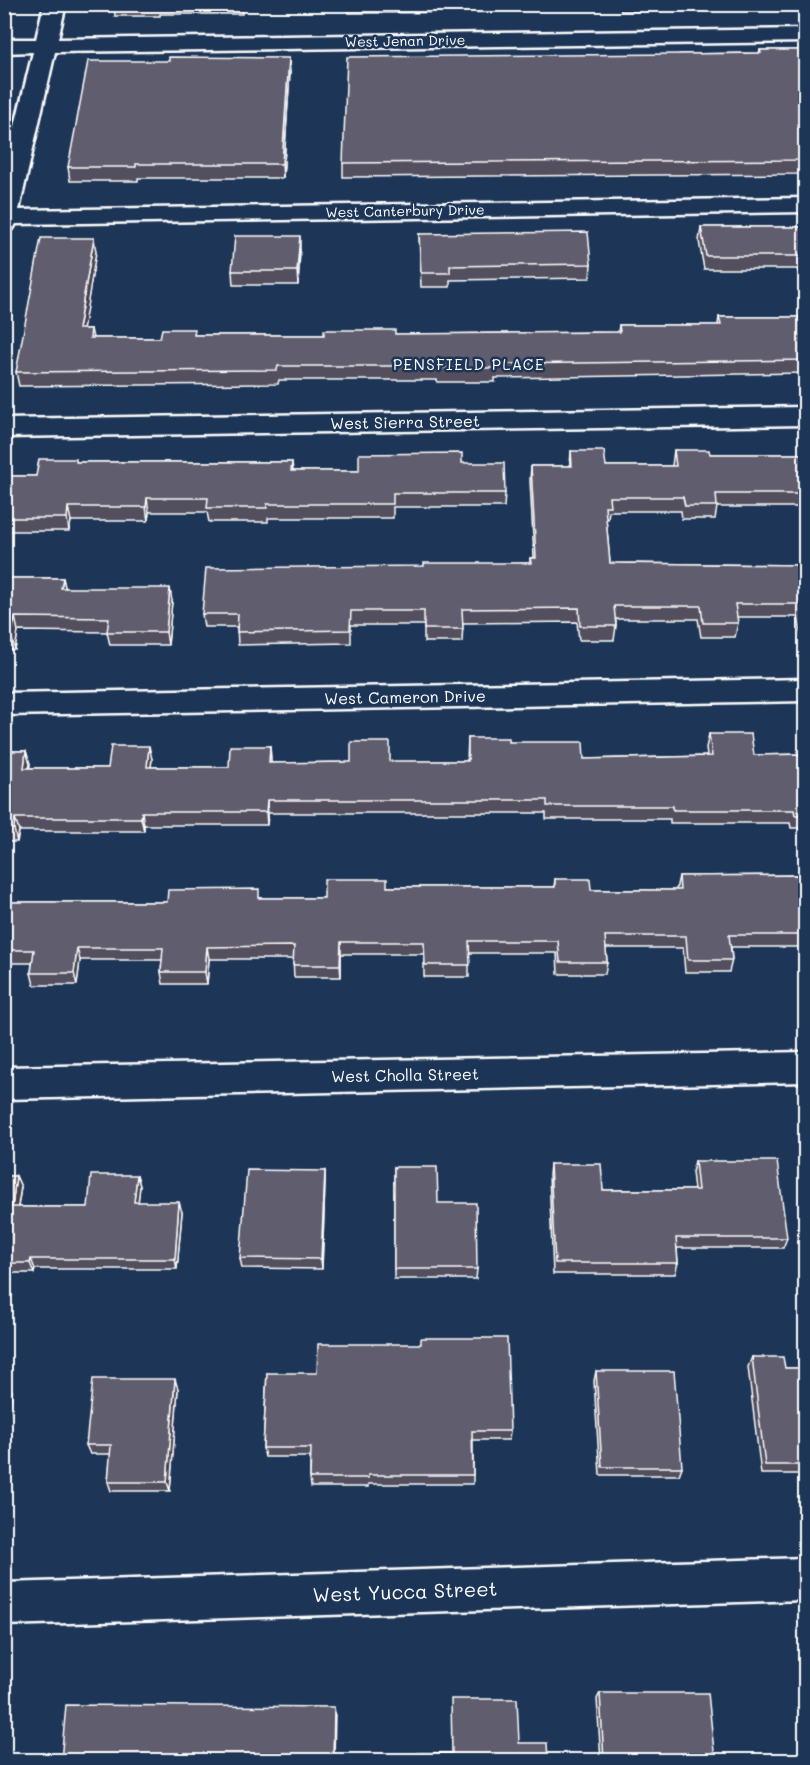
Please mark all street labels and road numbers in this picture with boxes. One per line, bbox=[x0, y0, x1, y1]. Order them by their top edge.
street label: West Jenan Drive bbox=[345, 30, 465, 51]
street label: West Canterbury Drive bbox=[325, 200, 485, 221]
street label: West Sierra Street bbox=[330, 410, 480, 433]
street label: West Cameron Drive bbox=[324, 685, 486, 708]
street label: West Cholla Street bbox=[331, 1063, 479, 1086]
street label: West Yucca Street bbox=[312, 1575, 498, 1607]

